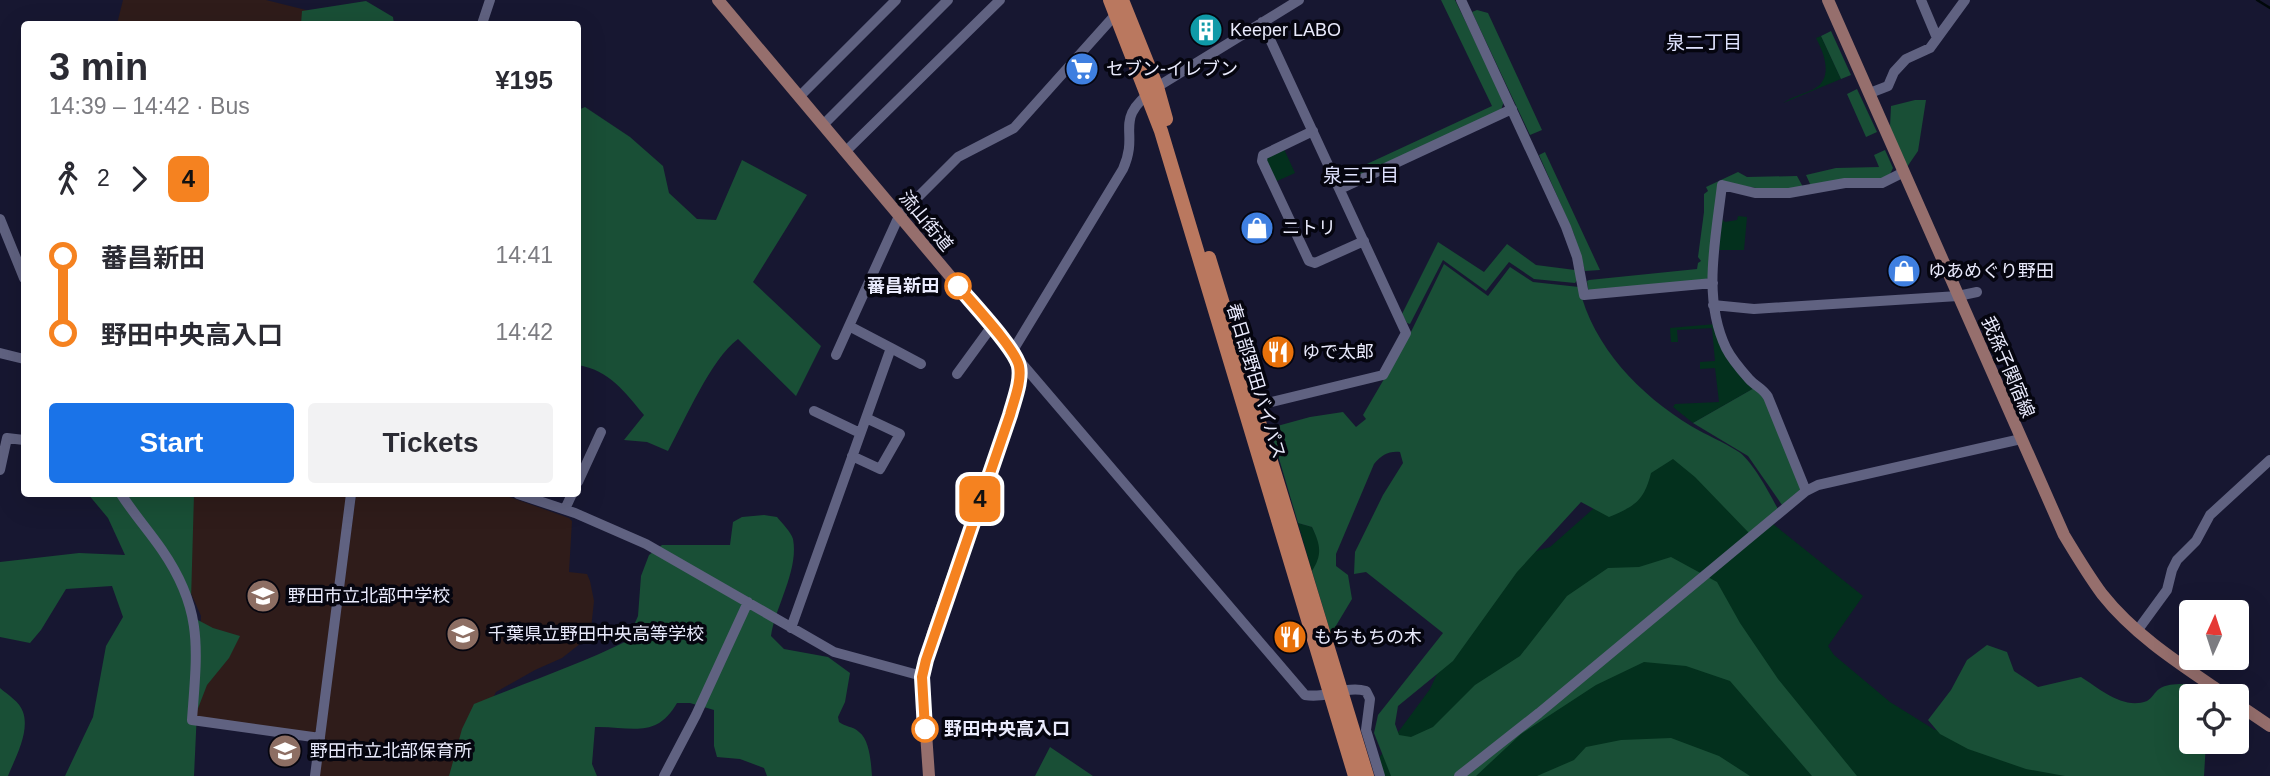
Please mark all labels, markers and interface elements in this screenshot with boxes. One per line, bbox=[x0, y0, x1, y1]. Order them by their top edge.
building icon: Keeper LABO bbox=[1187, 11, 1225, 49]
place label: Keeper LABO bbox=[1230, 20, 1341, 40]
district label: 泉二丁目 bbox=[1666, 32, 1742, 53]
text: 3 min bbox=[49, 46, 148, 88]
supermarket icon: セブン-イレブン bbox=[1063, 50, 1101, 88]
place label: セブン-イレブン bbox=[1106, 59, 1238, 79]
text: ¥195 bbox=[495, 65, 553, 95]
text: 14:39 – 14:42 · Bus bbox=[49, 93, 250, 119]
icon: walk bbox=[49, 160, 87, 198]
icon: forward bbox=[120, 160, 158, 198]
text: 2 bbox=[97, 165, 110, 191]
text: 4 bbox=[182, 165, 195, 192]
district label: 泉三丁目 bbox=[1323, 165, 1399, 186]
street label: 流山街道 bbox=[895, 187, 957, 255]
shop icon: ニトリ bbox=[1238, 209, 1276, 247]
place label: ニトリ bbox=[1282, 218, 1336, 238]
text: 14:41 bbox=[495, 242, 553, 268]
text: 蕃昌新田 bbox=[101, 243, 205, 273]
shop icon: ゆあめぐり野田 bbox=[1885, 252, 1923, 290]
place label: ゆあめぐり野田 bbox=[1928, 261, 2054, 281]
marker: 蕃昌新田 bbox=[945, 273, 971, 299]
place label: 蕃昌新田 bbox=[867, 276, 939, 296]
street label: 春日部野田バイパス bbox=[1223, 301, 1289, 461]
street label: 我孫子関宿線 bbox=[1978, 313, 2038, 421]
text: 14:42 bbox=[495, 319, 553, 345]
text: 野田中央高入口 bbox=[101, 320, 283, 350]
restaurant icon: ゆで太郎 bbox=[1259, 333, 1297, 371]
place label: ゆで太郎 bbox=[1302, 342, 1374, 362]
button: Start bbox=[49, 403, 294, 483]
button: Tickets bbox=[308, 403, 553, 483]
line badge: 4 bbox=[957, 476, 1003, 522]
text: 4 bbox=[973, 485, 987, 512]
school or university icon: 野田市立北部中学校 bbox=[244, 577, 282, 615]
place label: 野田市立北部中学校 bbox=[288, 586, 450, 606]
north arrow bbox=[2179, 600, 2249, 670]
map controls bbox=[2179, 600, 2249, 754]
school or university icon: 千葉県立野田中央高等学校 bbox=[444, 615, 482, 653]
restaurant icon: もちもちの木 bbox=[1271, 618, 1309, 656]
place label: 千葉県立野田中央高等学校 bbox=[488, 624, 704, 644]
place label: もちもちの木 bbox=[1314, 627, 1422, 647]
button: locate bbox=[2179, 684, 2249, 754]
marker: 野田中央高入口 bbox=[912, 716, 938, 742]
place label: 野田中央高入口 bbox=[944, 719, 1070, 739]
school or university icon: 野田市立北部保育所 bbox=[266, 732, 304, 770]
place label: 野田市立北部保育所 bbox=[310, 741, 472, 761]

